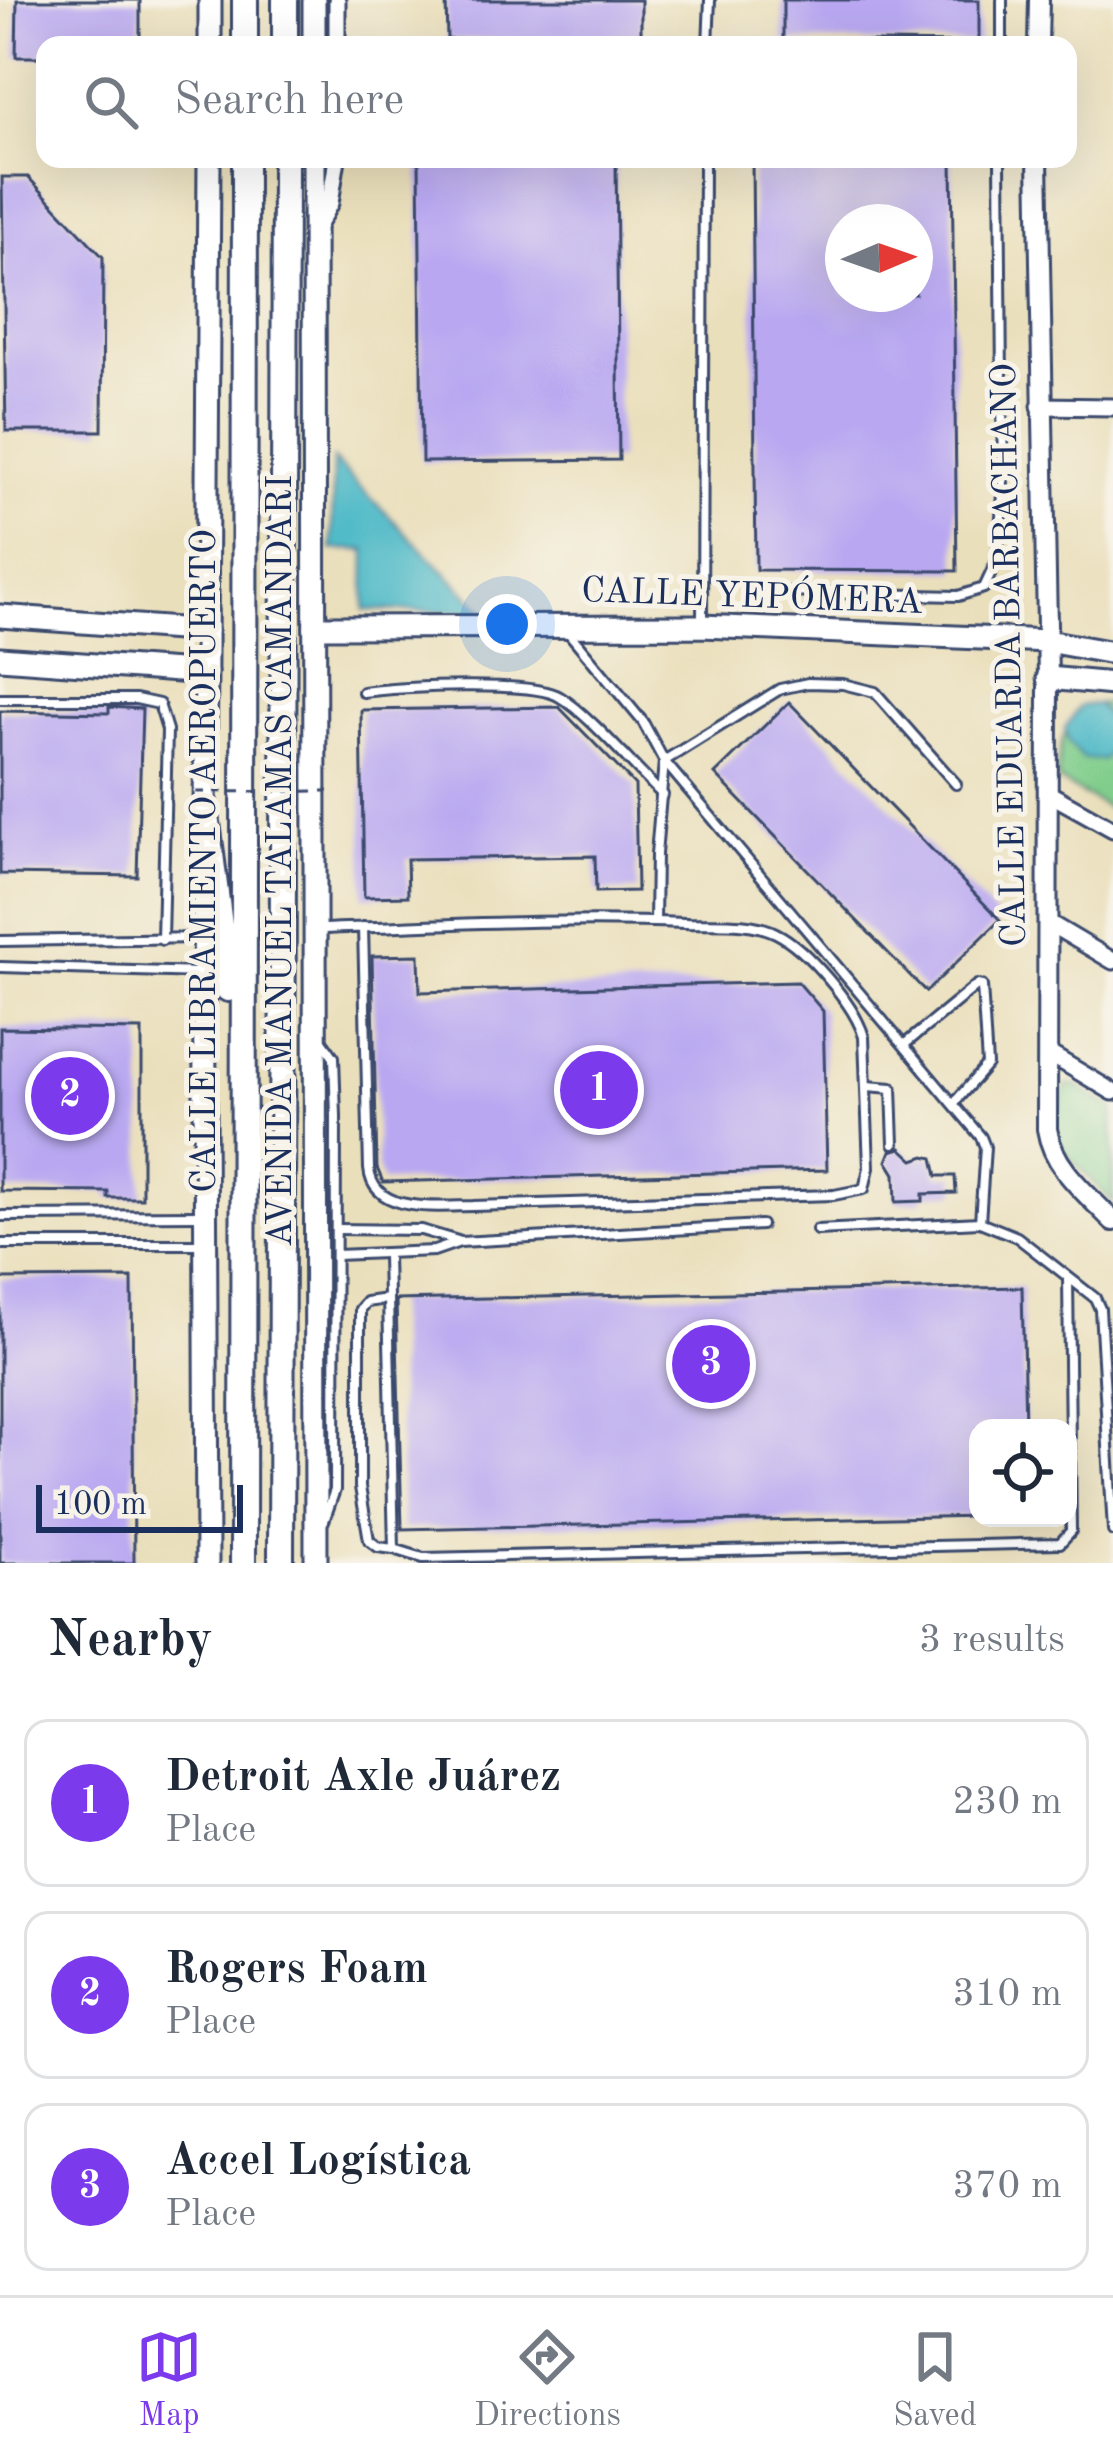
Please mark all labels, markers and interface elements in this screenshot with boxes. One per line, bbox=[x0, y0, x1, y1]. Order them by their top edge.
search box bbox=[36, 36, 1077, 168]
icon: search bbox=[78, 69, 144, 135]
text: Search here bbox=[174, 79, 404, 124]
north arrow bbox=[825, 204, 933, 312]
street label: CALLE EDUARDA BARBACHANO bbox=[988, 363, 1034, 947]
street label: AVENIDA MANUEL TALAMAS CAMANDARI bbox=[264, 475, 300, 1247]
street label: CALLE LIBRAMIENTO AEROPUERTO bbox=[188, 529, 224, 1193]
street label: CALLE YEPÓMERA bbox=[581, 567, 924, 622]
your location bbox=[477, 594, 537, 654]
pin: 1 bbox=[560, 1045, 638, 1135]
pin: 2 bbox=[31, 1051, 109, 1141]
pin: 3 bbox=[672, 1319, 750, 1409]
map controls bbox=[969, 1419, 1077, 1527]
button: locate bbox=[969, 1419, 1077, 1527]
scale bar bbox=[36, 1479, 243, 1532]
text: 100 m bbox=[54, 1489, 147, 1522]
text: Nearby bbox=[48, 1616, 213, 1667]
text: 3 results bbox=[919, 1621, 1065, 1660]
text: Detroit Axle Juárez bbox=[165, 1756, 561, 1801]
text: 1 bbox=[79, 1783, 101, 1822]
text: 230 m bbox=[952, 1783, 1062, 1822]
text: Place bbox=[165, 1811, 256, 1850]
text: Rogers Foam bbox=[165, 1948, 428, 1993]
text: 2 bbox=[79, 1975, 101, 2014]
text: 310 m bbox=[952, 1975, 1062, 2014]
text: Place bbox=[165, 2003, 256, 2042]
text: Accel Logística bbox=[165, 2140, 471, 2185]
text: 3 bbox=[79, 2167, 101, 2206]
text: 370 m bbox=[952, 2167, 1062, 2206]
text: Place bbox=[165, 2195, 256, 2234]
tab: Map bbox=[136, 2324, 202, 2437]
tab: Directions bbox=[474, 2324, 621, 2437]
tab: Saved bbox=[893, 2324, 977, 2437]

